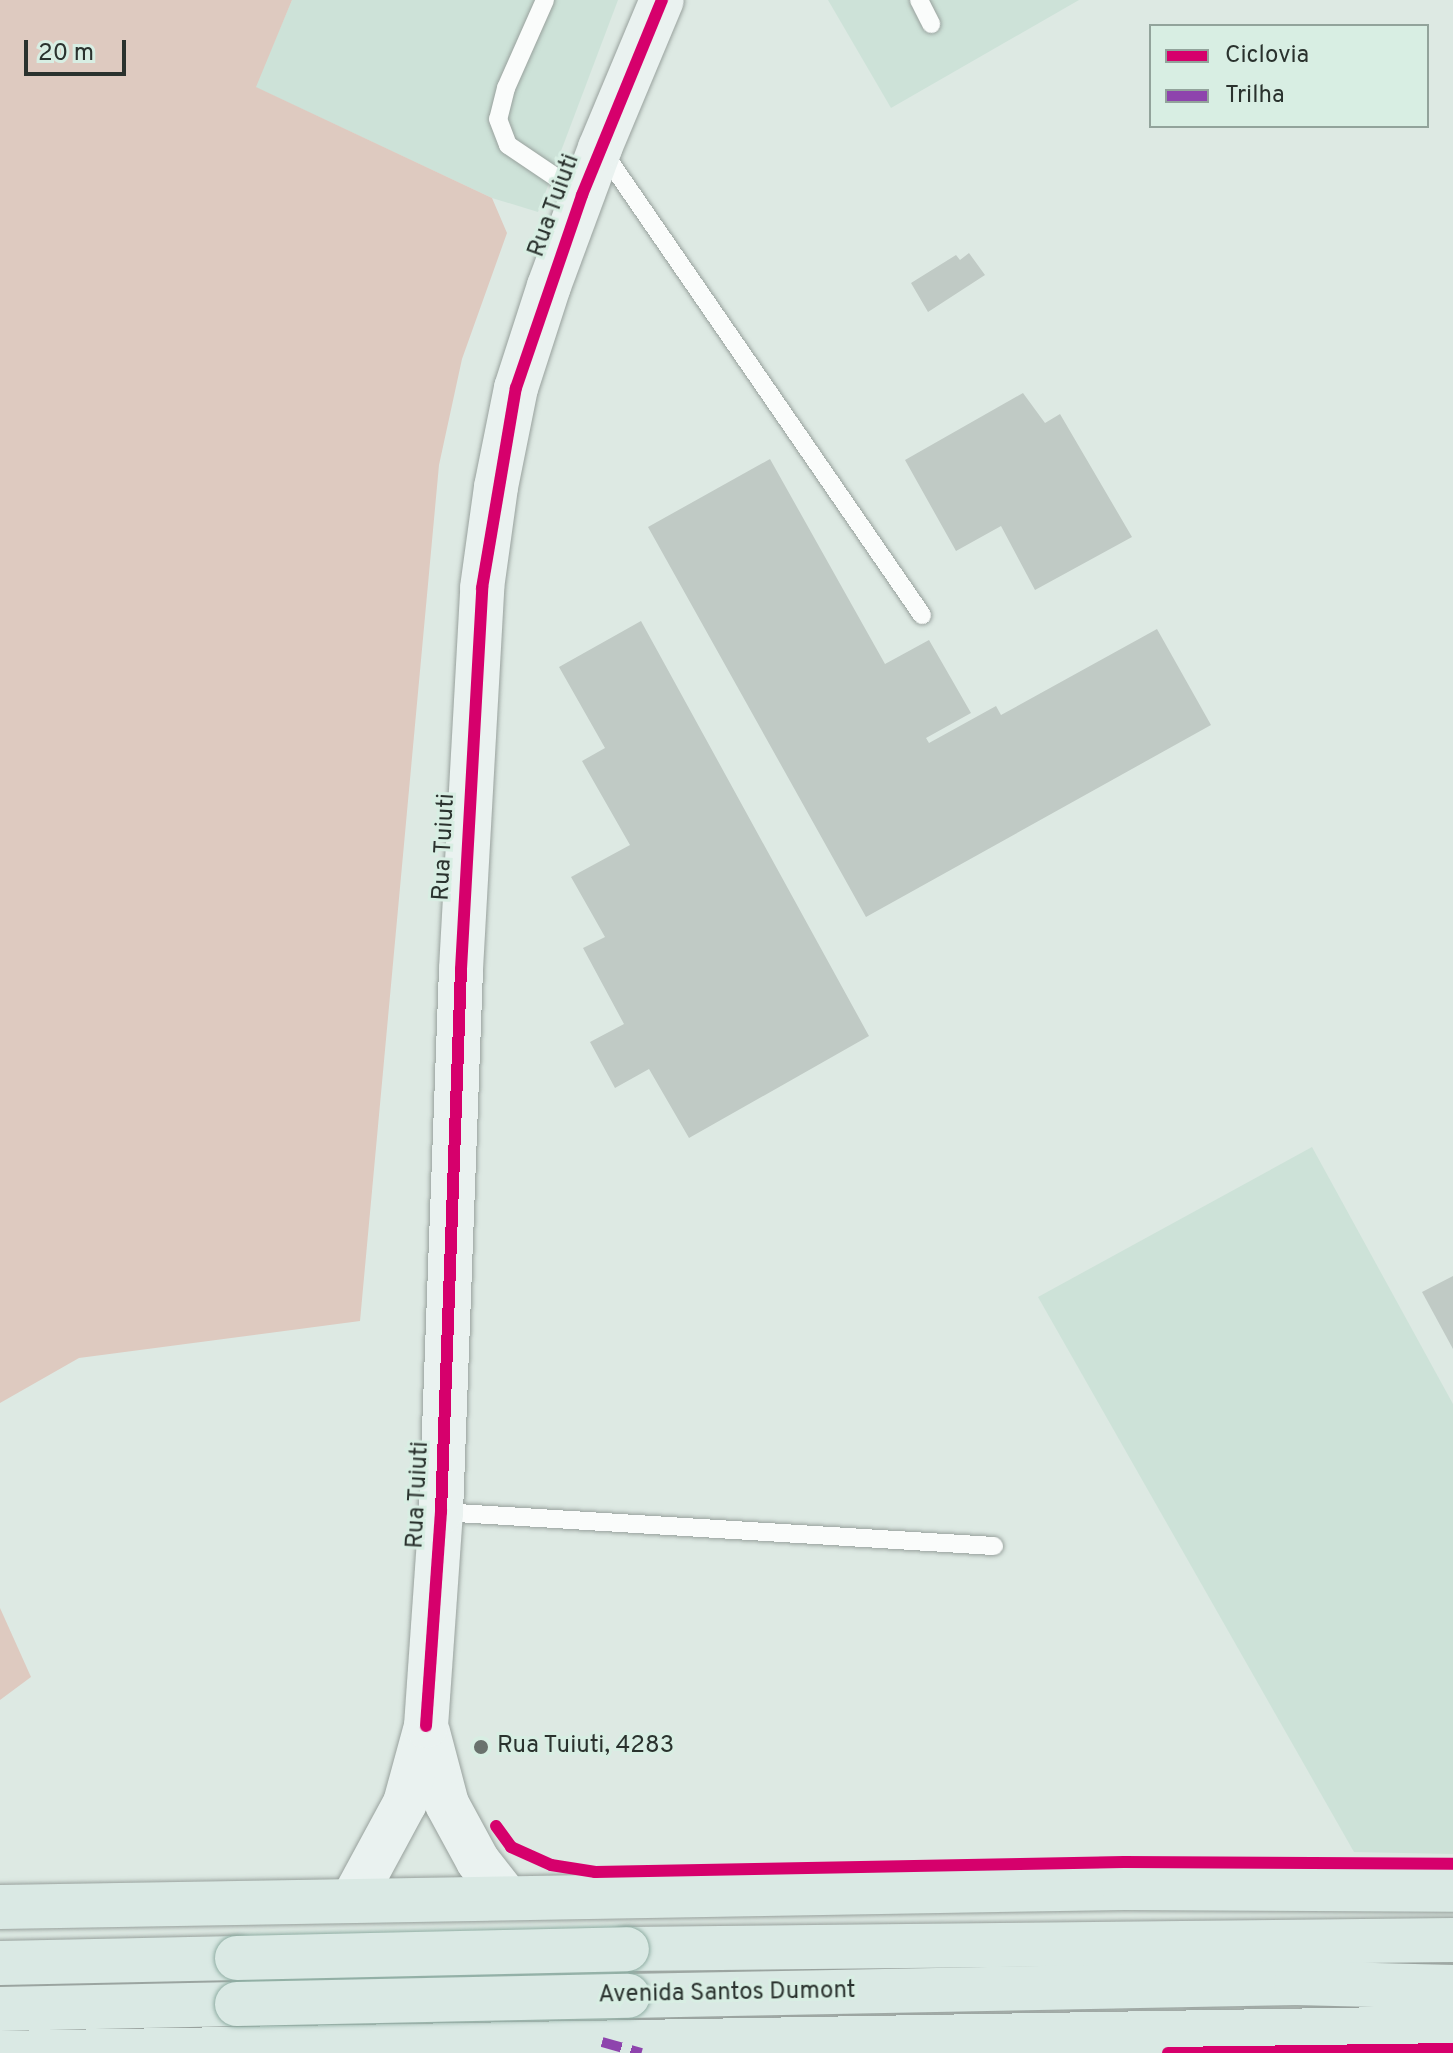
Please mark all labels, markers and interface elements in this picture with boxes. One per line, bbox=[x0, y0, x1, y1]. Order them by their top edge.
scale bar bbox=[28, 24, 130, 74]
legend bbox=[1149, 24, 1429, 128]
text: 20 m bbox=[38, 39, 94, 69]
text: Ciclovia bbox=[1225, 41, 1309, 71]
text: Trilha bbox=[1225, 81, 1285, 111]
street label: Rua Tuiuti bbox=[523, 150, 587, 262]
street label: Rua Tuiuti bbox=[428, 792, 462, 902]
street label: Rua Tuiuti bbox=[402, 1440, 436, 1550]
place label: Rua Tuiuti, 4283 bbox=[497, 1733, 675, 1761]
marker: Rua Tuiuti, 4283 bbox=[472, 1738, 490, 1756]
street label: Avenida Santos Dumont bbox=[598, 1977, 856, 2011]

